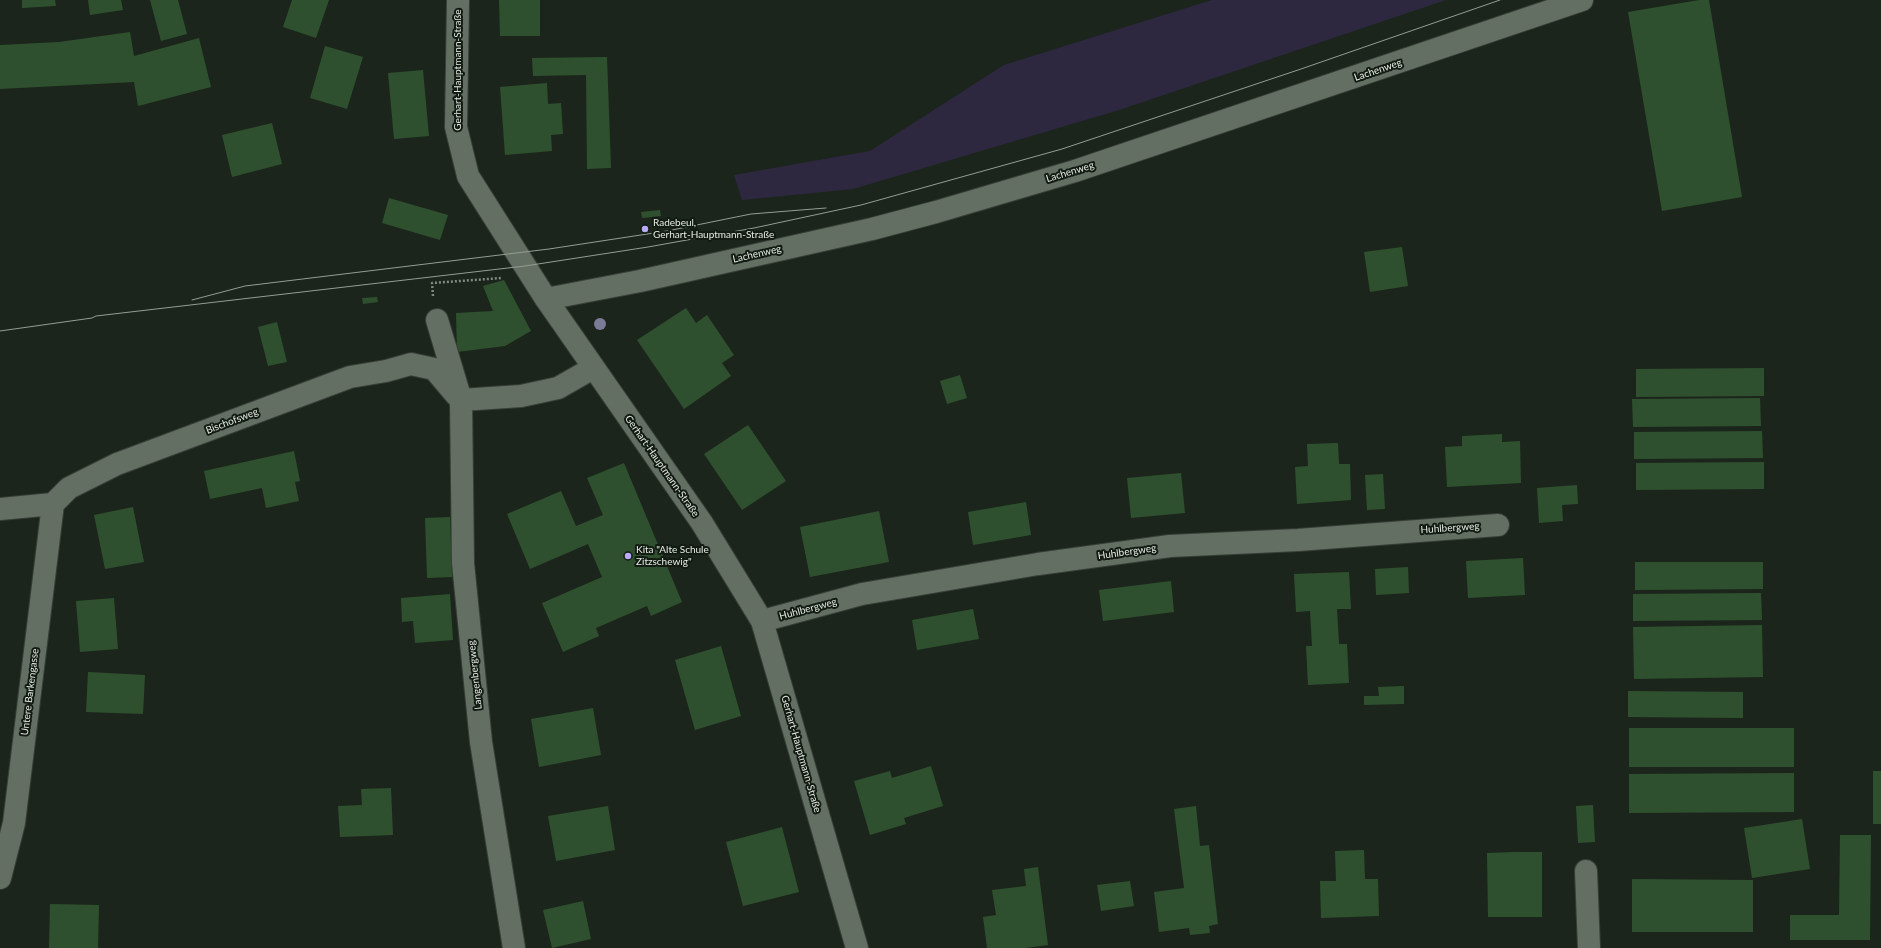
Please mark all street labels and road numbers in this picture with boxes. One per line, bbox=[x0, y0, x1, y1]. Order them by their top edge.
street label: Gerhart-Hauptmann-Straße bbox=[452, 9, 464, 131]
street label: Lachenweg bbox=[1353, 56, 1403, 84]
street label: Lachenweg bbox=[1045, 159, 1095, 185]
street label: Lachenweg bbox=[732, 243, 782, 265]
street label: Bischofsweg bbox=[204, 406, 260, 436]
street label: Gerhart-Hauptmann-Straße bbox=[622, 413, 702, 519]
street label: Huhlbergweg bbox=[1420, 520, 1480, 536]
street label: Huhlbergweg bbox=[1097, 542, 1157, 562]
street label: Huhlbergweg bbox=[778, 596, 838, 622]
street label: Langenbergweg bbox=[465, 640, 485, 710]
street label: Untere Barkengasse bbox=[19, 648, 41, 736]
street label: Gerhart-Hauptmann-Straße bbox=[779, 694, 823, 814]

